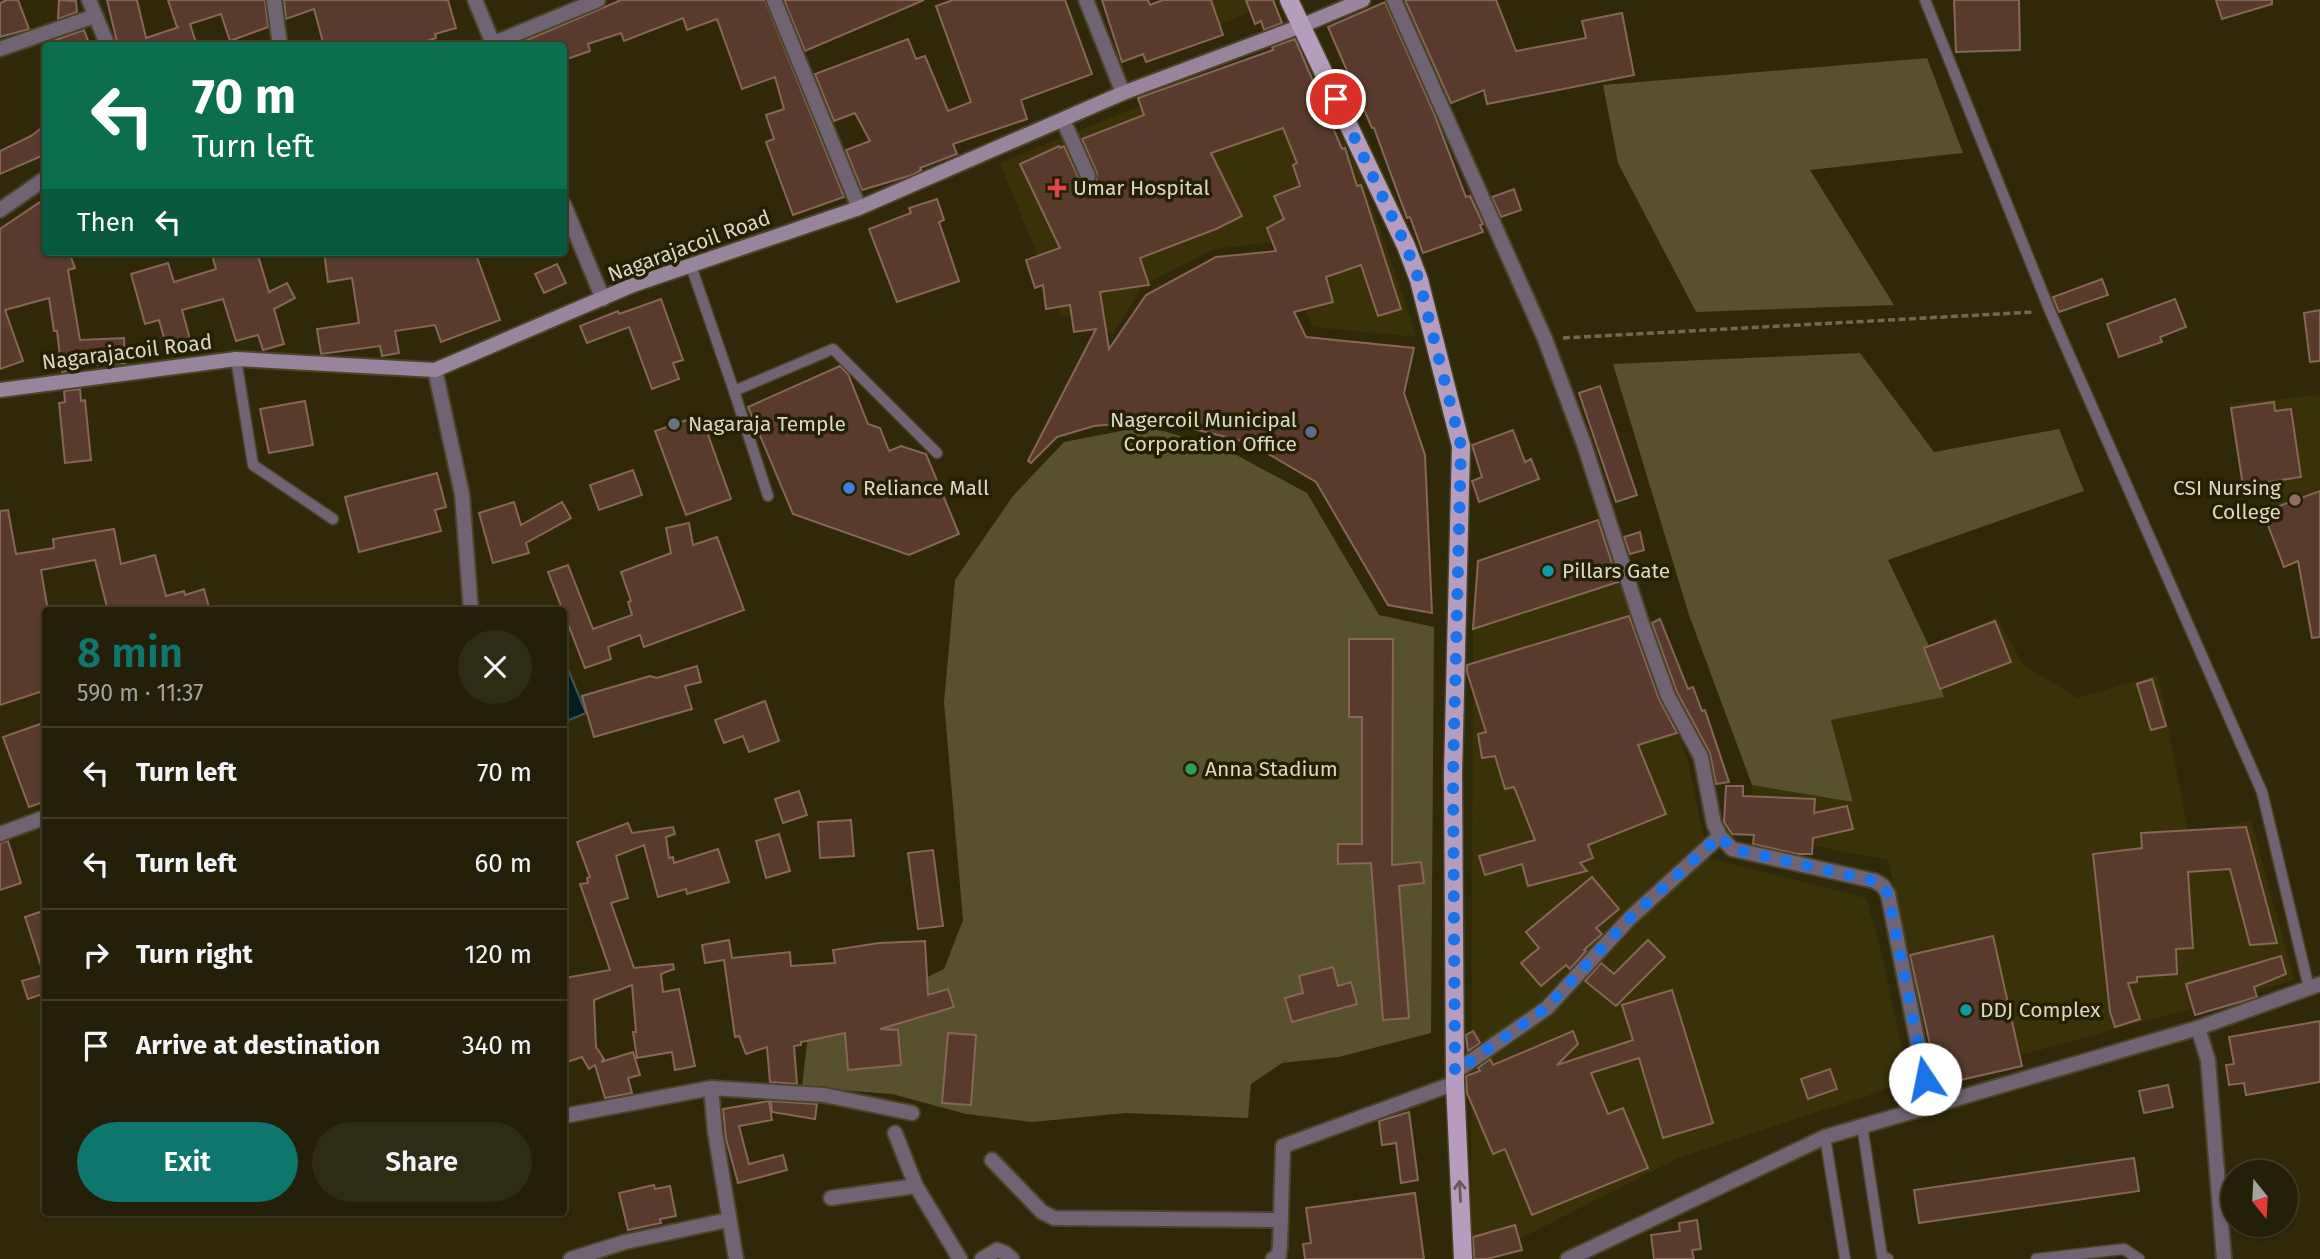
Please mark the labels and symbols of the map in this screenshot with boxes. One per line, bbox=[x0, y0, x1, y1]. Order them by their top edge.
pin bbox=[1306, 69, 1366, 129]
place label: Umar Hospital bbox=[1073, 175, 1210, 201]
marker: Umar Hospital bbox=[1047, 178, 1067, 198]
street label: Nagarajacoil Road bbox=[604, 204, 774, 288]
street label: Nagarajacoil Road bbox=[40, 329, 214, 375]
place label: Nagercoil Municipal Corporation Office bbox=[1110, 407, 1297, 457]
place label: Nagaraja Temple bbox=[688, 411, 846, 437]
marker: Nagaraja Temple bbox=[666, 416, 682, 432]
marker: Nagercoil Municipal Corporation Office bbox=[1303, 424, 1319, 440]
place label: Reliance Mall bbox=[863, 475, 989, 501]
place label: CSI Nursing College bbox=[2173, 475, 2281, 525]
marker: Reliance Mall bbox=[841, 480, 857, 496]
marker: CSI Nursing College bbox=[2287, 492, 2303, 508]
place label: Pillars Gate bbox=[1562, 558, 1670, 584]
marker: Pillars Gate bbox=[1540, 563, 1556, 579]
place label: Anna Stadium bbox=[1205, 756, 1338, 782]
marker: Anna Stadium bbox=[1183, 761, 1199, 777]
place label: DDJ Complex bbox=[1980, 997, 2101, 1023]
marker: DDJ Complex bbox=[1958, 1002, 1974, 1018]
position arrow bbox=[1888, 1042, 1962, 1116]
north arrow bbox=[2221, 1160, 2298, 1237]
one-way arrow bbox=[1453, 1180, 1466, 1203]

